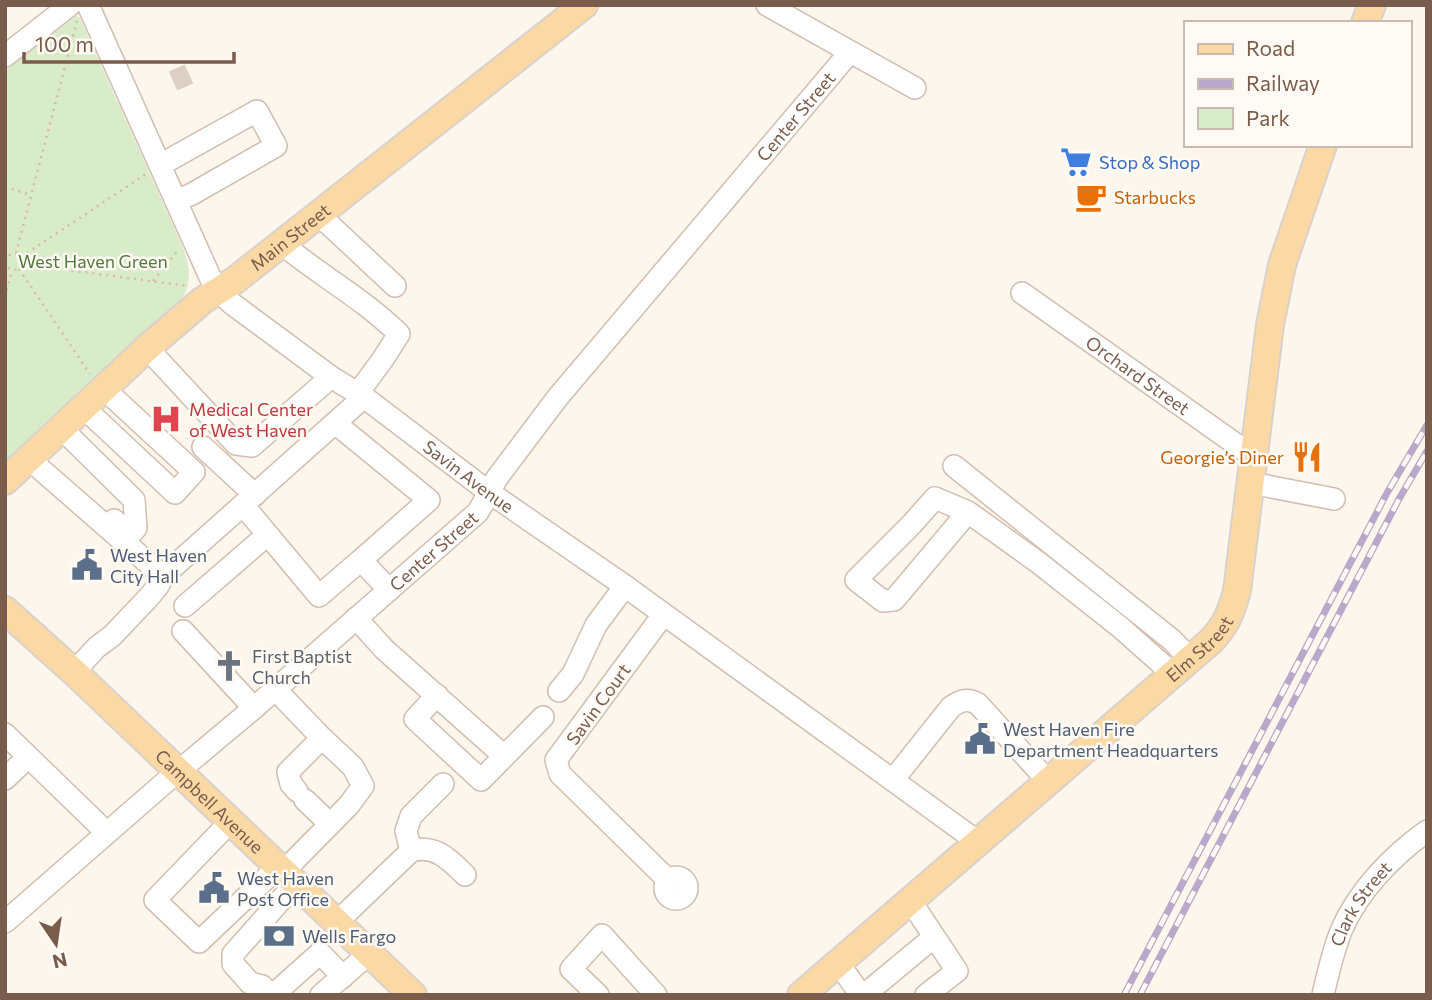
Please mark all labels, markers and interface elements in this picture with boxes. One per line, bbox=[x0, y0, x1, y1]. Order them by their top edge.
scale bar bbox=[24, 21, 234, 65]
legend bbox=[1184, 21, 1411, 147]
text: 100 m bbox=[35, 31, 94, 56]
text: Road bbox=[1246, 35, 1295, 60]
street label: Center Street bbox=[751, 67, 840, 166]
text: Railway bbox=[1246, 70, 1320, 95]
text: Park bbox=[1246, 105, 1290, 130]
supermarket icon: Stop & Shop bbox=[1059, 145, 1093, 179]
place label: Stop & Shop bbox=[1099, 151, 1200, 173]
cafe icon: Starbucks bbox=[1074, 180, 1108, 214]
place label: Starbucks bbox=[1114, 186, 1196, 208]
street label: Main Street bbox=[246, 199, 334, 275]
park label: West Haven Green bbox=[18, 250, 168, 272]
street label: Orchard Street bbox=[1082, 331, 1194, 419]
place label: Medical Center of West Haven bbox=[189, 398, 313, 441]
hospital icon: Medical Center of West Haven bbox=[149, 402, 183, 436]
street label: Savin Avenue bbox=[419, 435, 518, 517]
restaurant icon: Georgie’s Diner bbox=[1290, 440, 1324, 474]
place label: Georgie’s Diner bbox=[1160, 446, 1284, 468]
street label: Center Street bbox=[385, 506, 482, 596]
place label: West Haven City Hall bbox=[110, 544, 207, 587]
public building icon: West Haven City Hall bbox=[70, 548, 104, 582]
street label: Elm Street bbox=[1161, 612, 1238, 686]
place label: First Baptist Church bbox=[252, 645, 352, 688]
church icon: First Baptist Church bbox=[212, 649, 246, 683]
street label: Savin Court bbox=[561, 659, 635, 749]
place label: West Haven Fire Department Headquarters bbox=[1003, 718, 1219, 761]
public building icon: West Haven Fire Department Headquarters bbox=[963, 722, 997, 756]
street label: Campbell Avenue bbox=[151, 745, 268, 858]
street label: Clark Street bbox=[1325, 856, 1396, 949]
place label: West Haven Post Office bbox=[237, 867, 334, 910]
public building icon: West Haven Post Office bbox=[197, 871, 231, 905]
north arrow bbox=[21, 909, 91, 979]
bank icon: Wells Fargo bbox=[262, 919, 296, 953]
place label: Wells Fargo bbox=[302, 925, 396, 947]
text: N bbox=[50, 948, 69, 974]

